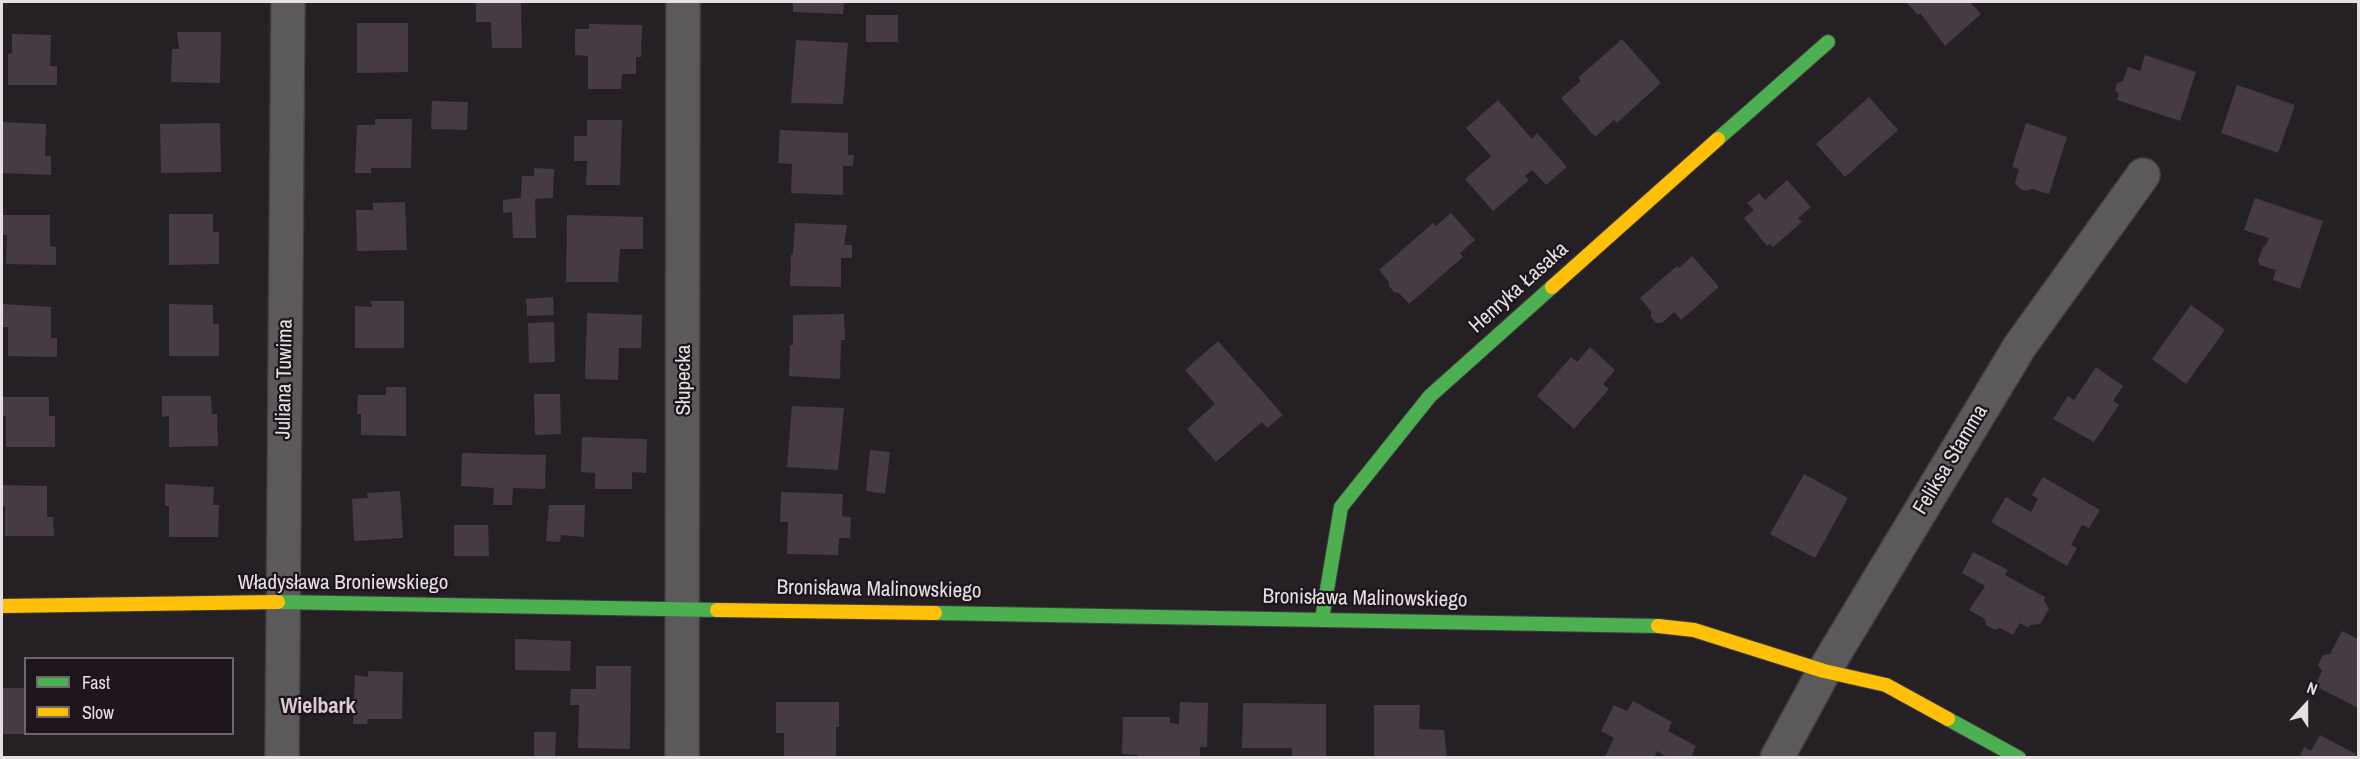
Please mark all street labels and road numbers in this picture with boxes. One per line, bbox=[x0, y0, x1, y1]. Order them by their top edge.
street label: Henryka Łasaka bbox=[1464, 237, 1574, 339]
street label: Juliana Tuwima bbox=[271, 319, 299, 439]
street label: Słupecka bbox=[671, 345, 697, 415]
street label: Feliksa Stamma bbox=[1908, 401, 1994, 519]
street label: Władysława Broniewskiego bbox=[238, 570, 448, 596]
street label: Bronisława Malinowskiego bbox=[776, 576, 982, 604]
street label: Bronisława Malinowskiego bbox=[1262, 585, 1468, 613]

